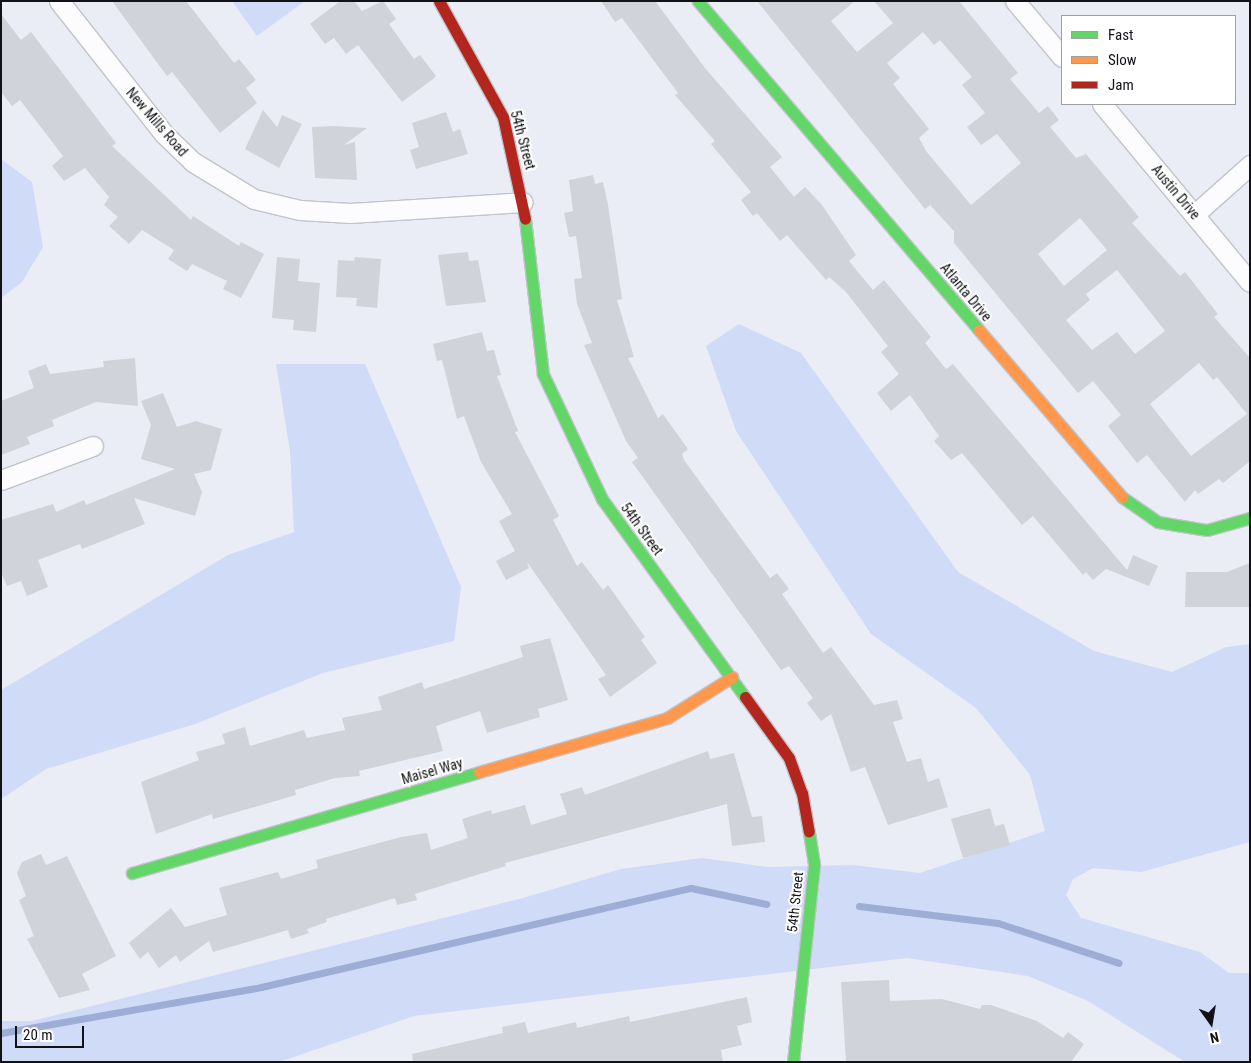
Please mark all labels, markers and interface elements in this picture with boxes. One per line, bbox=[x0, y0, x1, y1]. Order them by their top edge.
legend bbox=[1061, 15, 1236, 105]
text: Fast bbox=[1108, 26, 1133, 44]
text: Slow bbox=[1108, 51, 1137, 69]
text: Jam bbox=[1108, 76, 1134, 94]
street label: New Mills Road bbox=[123, 84, 191, 160]
street label: 54th Street bbox=[507, 108, 539, 172]
street label: Austin Drive bbox=[1148, 161, 1204, 223]
street label: Atlanta Drive bbox=[937, 259, 995, 325]
street label: 54th Street bbox=[617, 499, 667, 559]
street label: Maisel Way bbox=[400, 754, 464, 788]
street label: 54th Street bbox=[783, 871, 807, 933]
north arrow bbox=[1186, 998, 1236, 1048]
scale bar bbox=[18, 1016, 86, 1048]
text: 20 m bbox=[23, 1026, 53, 1044]
text: N bbox=[1208, 1029, 1220, 1046]

